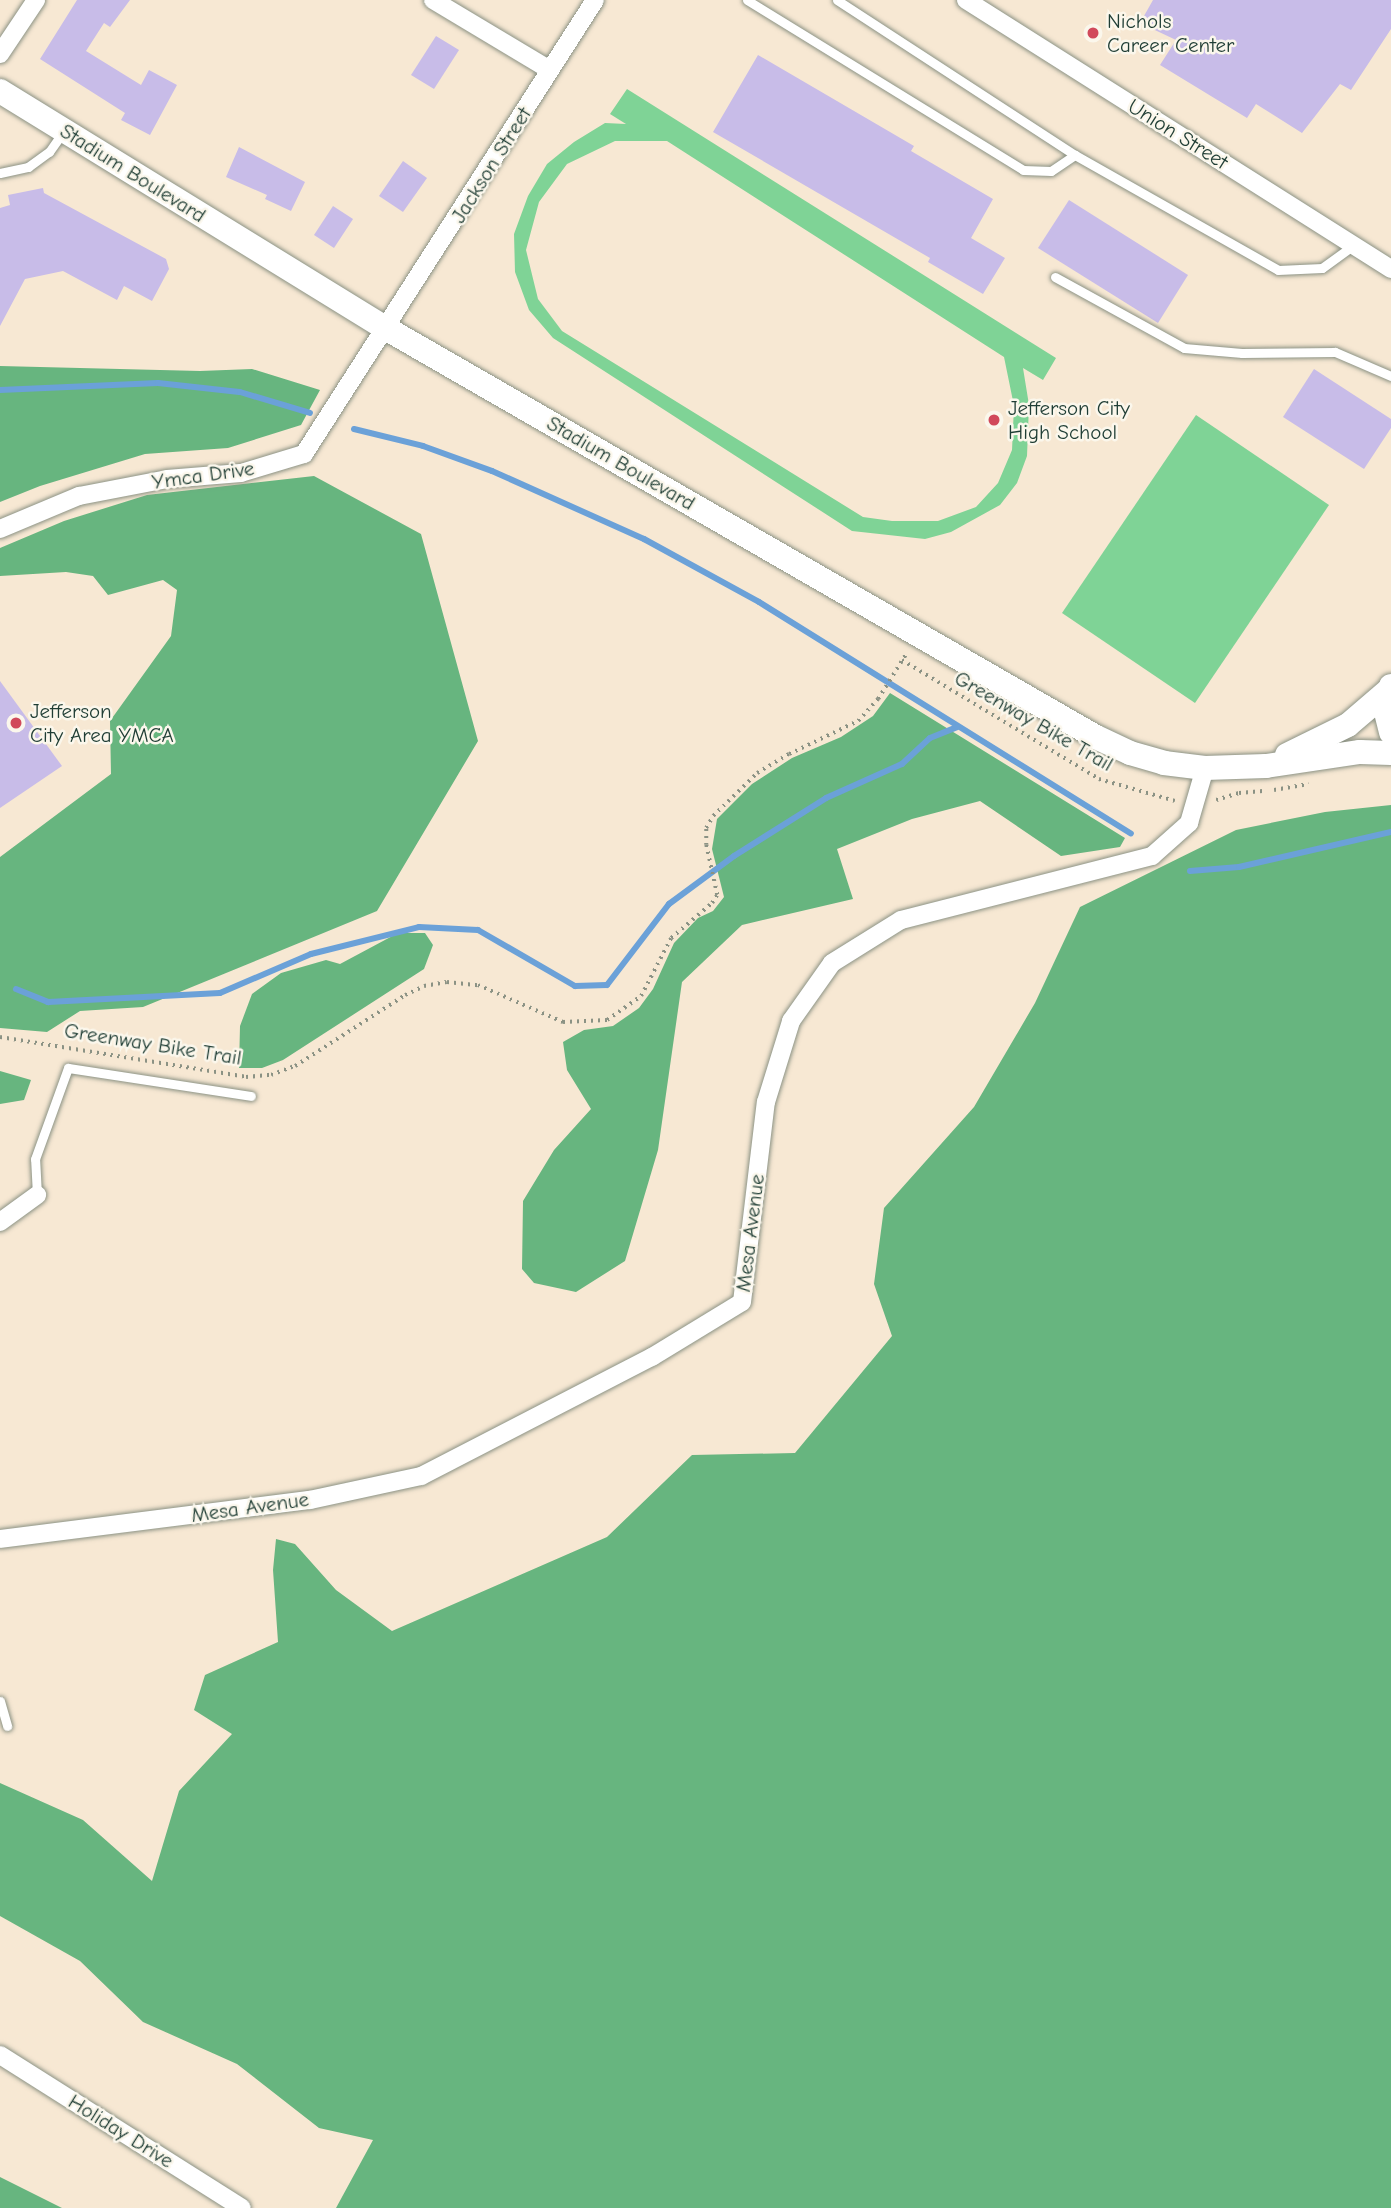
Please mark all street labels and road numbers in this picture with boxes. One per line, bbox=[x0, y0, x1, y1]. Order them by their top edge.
street label: Union Street bbox=[1123, 93, 1233, 175]
street label: Jackson Street bbox=[445, 102, 537, 228]
street label: Stadium Boulevard bbox=[56, 118, 210, 228]
street label: Stadium Boulevard bbox=[542, 410, 700, 516]
street label: Ymca Drive bbox=[150, 455, 256, 495]
street label: Greenway Bike Trail bbox=[950, 665, 1118, 777]
street label: Greenway Bike Trail bbox=[63, 1018, 243, 1070]
street label: Mesa Avenue bbox=[730, 1173, 770, 1293]
street label: Mesa Avenue bbox=[190, 1486, 310, 1528]
street label: Holiday Drive bbox=[64, 2089, 178, 2173]

